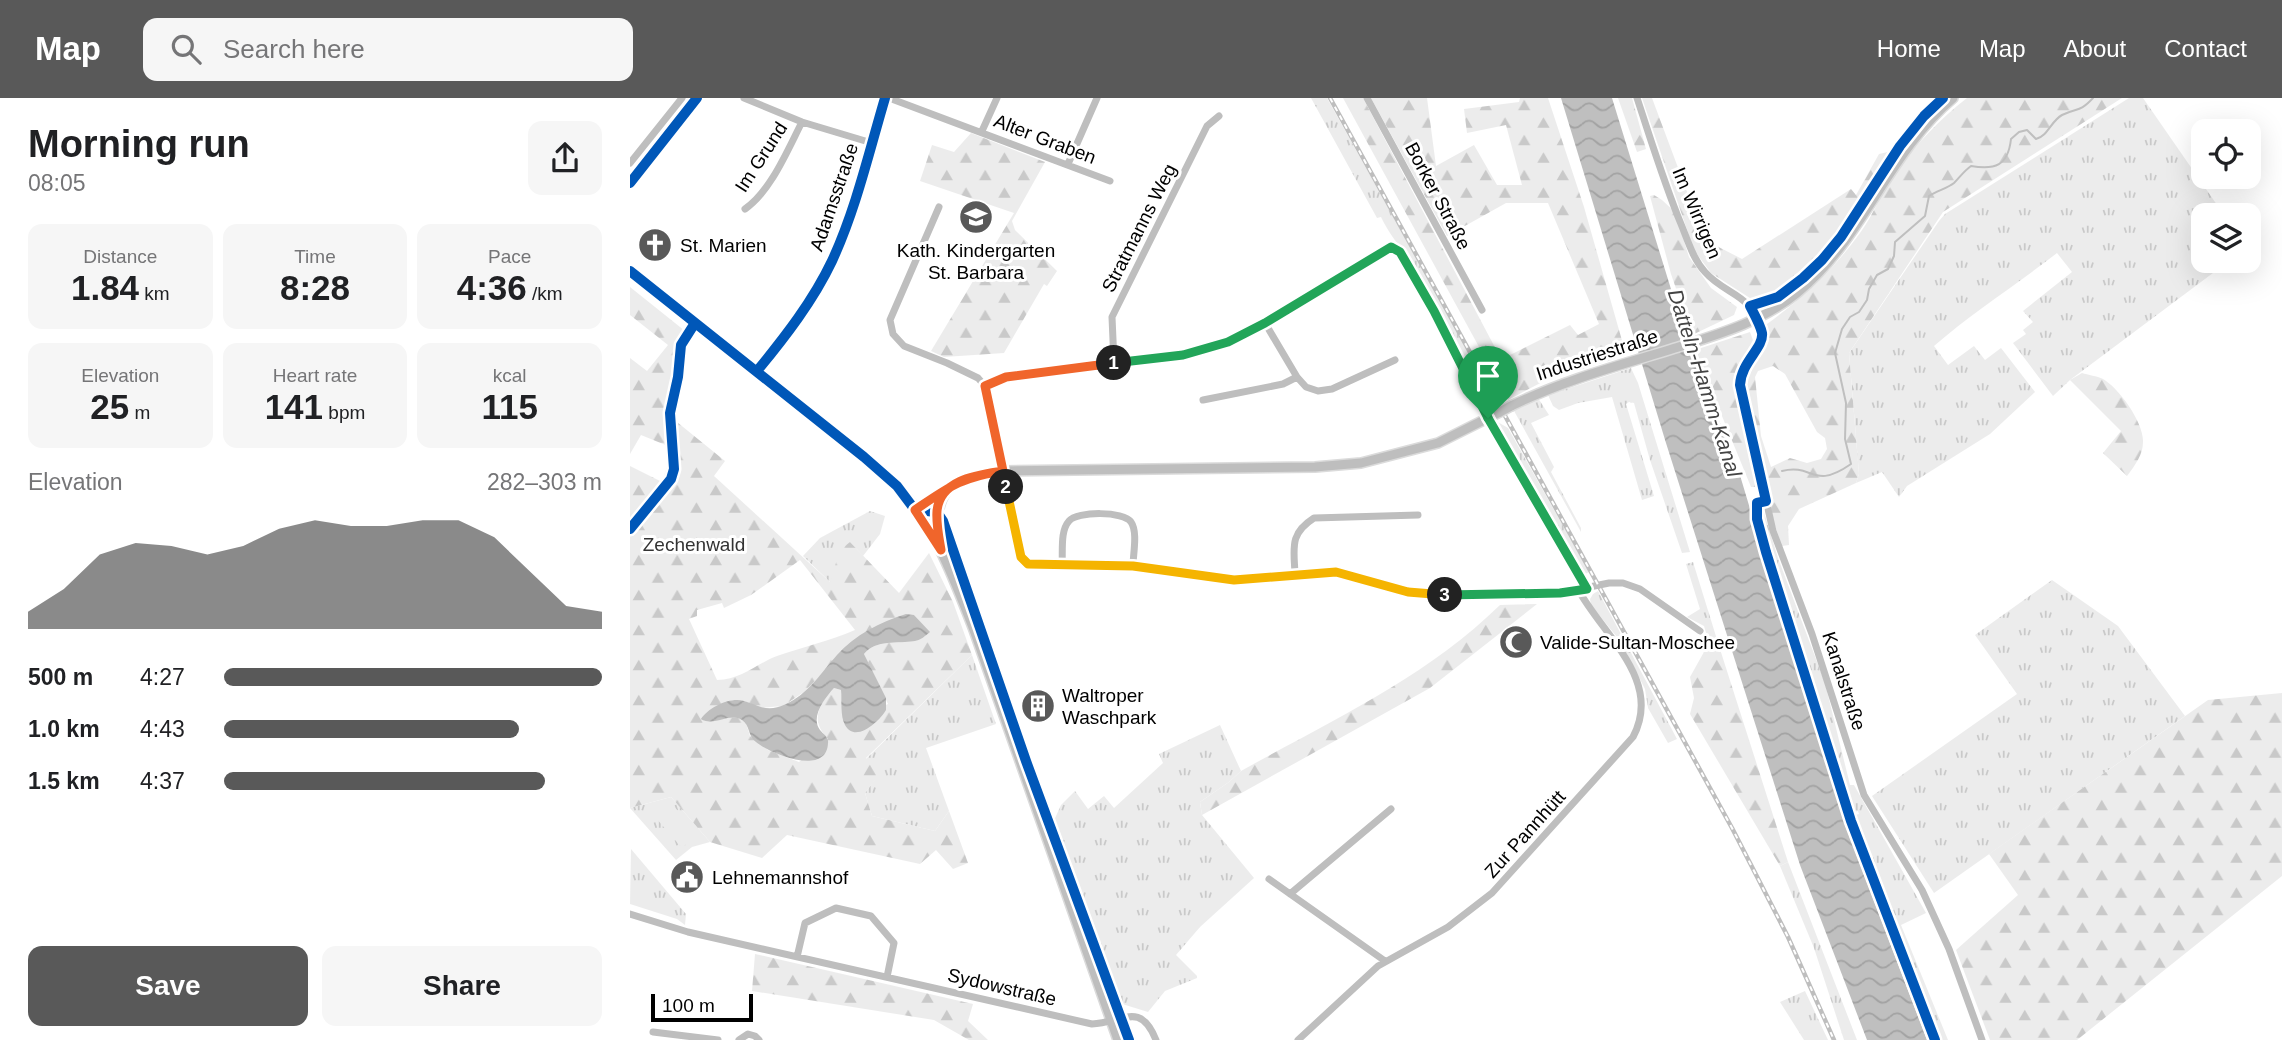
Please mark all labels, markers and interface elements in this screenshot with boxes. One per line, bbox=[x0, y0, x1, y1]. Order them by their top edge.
search box bbox=[143, 18, 633, 81]
text: Map bbox=[35, 30, 101, 67]
icon: search bbox=[167, 30, 205, 68]
text: Search here bbox=[223, 34, 365, 64]
text: Home bbox=[1877, 35, 1941, 62]
text: Map bbox=[1979, 35, 2026, 62]
text: About bbox=[2064, 35, 2126, 62]
text: Contact bbox=[2164, 35, 2247, 62]
street label: Alter Graben bbox=[991, 110, 1099, 168]
street label: Im Grund bbox=[731, 118, 791, 196]
map controls bbox=[2191, 119, 2261, 273]
button: locate bbox=[2191, 119, 2261, 189]
button: share bbox=[528, 121, 602, 195]
text: Morning run bbox=[28, 123, 250, 165]
street label: Borker Straße bbox=[1401, 139, 1475, 253]
street label: Adamsstraße bbox=[806, 140, 862, 254]
street label: Stratmanns Weg bbox=[1098, 160, 1180, 296]
street label: Im Wirrigen bbox=[1668, 164, 1726, 262]
text: 08:05 bbox=[28, 170, 86, 196]
school or university icon: Kath. Kindergarten St. Barbara bbox=[957, 198, 995, 236]
button: layers bbox=[2191, 203, 2261, 273]
church icon: St. Marien bbox=[636, 226, 674, 264]
place label: St. Marien bbox=[680, 235, 767, 256]
place label: Kath. Kindergarten St. Barbara bbox=[897, 240, 1055, 283]
text: Distance bbox=[83, 246, 157, 267]
text: Time bbox=[294, 246, 336, 267]
text: Pace bbox=[488, 246, 531, 267]
text: 1.84 bbox=[71, 268, 139, 307]
text: 8:28 bbox=[280, 268, 350, 307]
text: 4:36 bbox=[457, 268, 527, 307]
text: km bbox=[139, 283, 170, 304]
text: /km bbox=[527, 283, 563, 304]
water label: Datteln-Hamm-Kanal bbox=[1664, 286, 1747, 481]
street label: Industriestraße bbox=[1533, 325, 1661, 385]
pin: 1 bbox=[1096, 345, 1132, 380]
pin bbox=[1458, 346, 1518, 418]
text: 1 bbox=[1108, 352, 1119, 373]
icon: arrive bbox=[1469, 357, 1507, 395]
text: Elevation bbox=[81, 365, 159, 386]
text: Heart rate bbox=[273, 365, 357, 386]
text: kcal bbox=[493, 365, 527, 386]
text: 25 bbox=[90, 387, 129, 426]
text: 141 bbox=[265, 387, 323, 426]
text: 115 bbox=[481, 387, 538, 426]
text: m bbox=[129, 402, 150, 423]
text: bpm bbox=[323, 402, 365, 423]
text: Elevation bbox=[28, 469, 123, 495]
text: 282–303 m bbox=[487, 469, 602, 495]
pin: 2 bbox=[988, 470, 1024, 504]
text: 2 bbox=[1000, 476, 1011, 497]
park label: Zechenwald bbox=[643, 534, 745, 555]
pin: 3 bbox=[1428, 578, 1462, 612]
text: 3 bbox=[1439, 584, 1450, 605]
mosque icon: Valide-Sultan-Moschee bbox=[1497, 623, 1535, 661]
street label: Kanalstraße bbox=[1818, 629, 1870, 733]
place label: Valide-Sultan-Moschee bbox=[1540, 632, 1735, 653]
text: 500 m bbox=[28, 664, 93, 690]
text: 4:27 bbox=[140, 664, 185, 690]
place label: Waltroper Waschpark bbox=[1062, 685, 1157, 728]
building icon: Waltroper Waschpark bbox=[1019, 687, 1057, 725]
text: 1.0 km bbox=[28, 716, 100, 742]
text: 4:43 bbox=[140, 716, 185, 742]
text: 1.5 km bbox=[28, 768, 100, 794]
text: 4:37 bbox=[140, 768, 185, 794]
street label: Zur Pannhütt bbox=[1480, 786, 1570, 882]
public building icon: Lehnemannshof bbox=[668, 858, 706, 896]
place label: Lehnemannshof bbox=[712, 867, 849, 888]
button: Save bbox=[28, 946, 308, 1026]
button: Share bbox=[322, 946, 602, 1026]
street label: Sydowstraße bbox=[946, 964, 1058, 1010]
scale bar bbox=[651, 991, 752, 1023]
text: 100 m bbox=[662, 995, 715, 1016]

